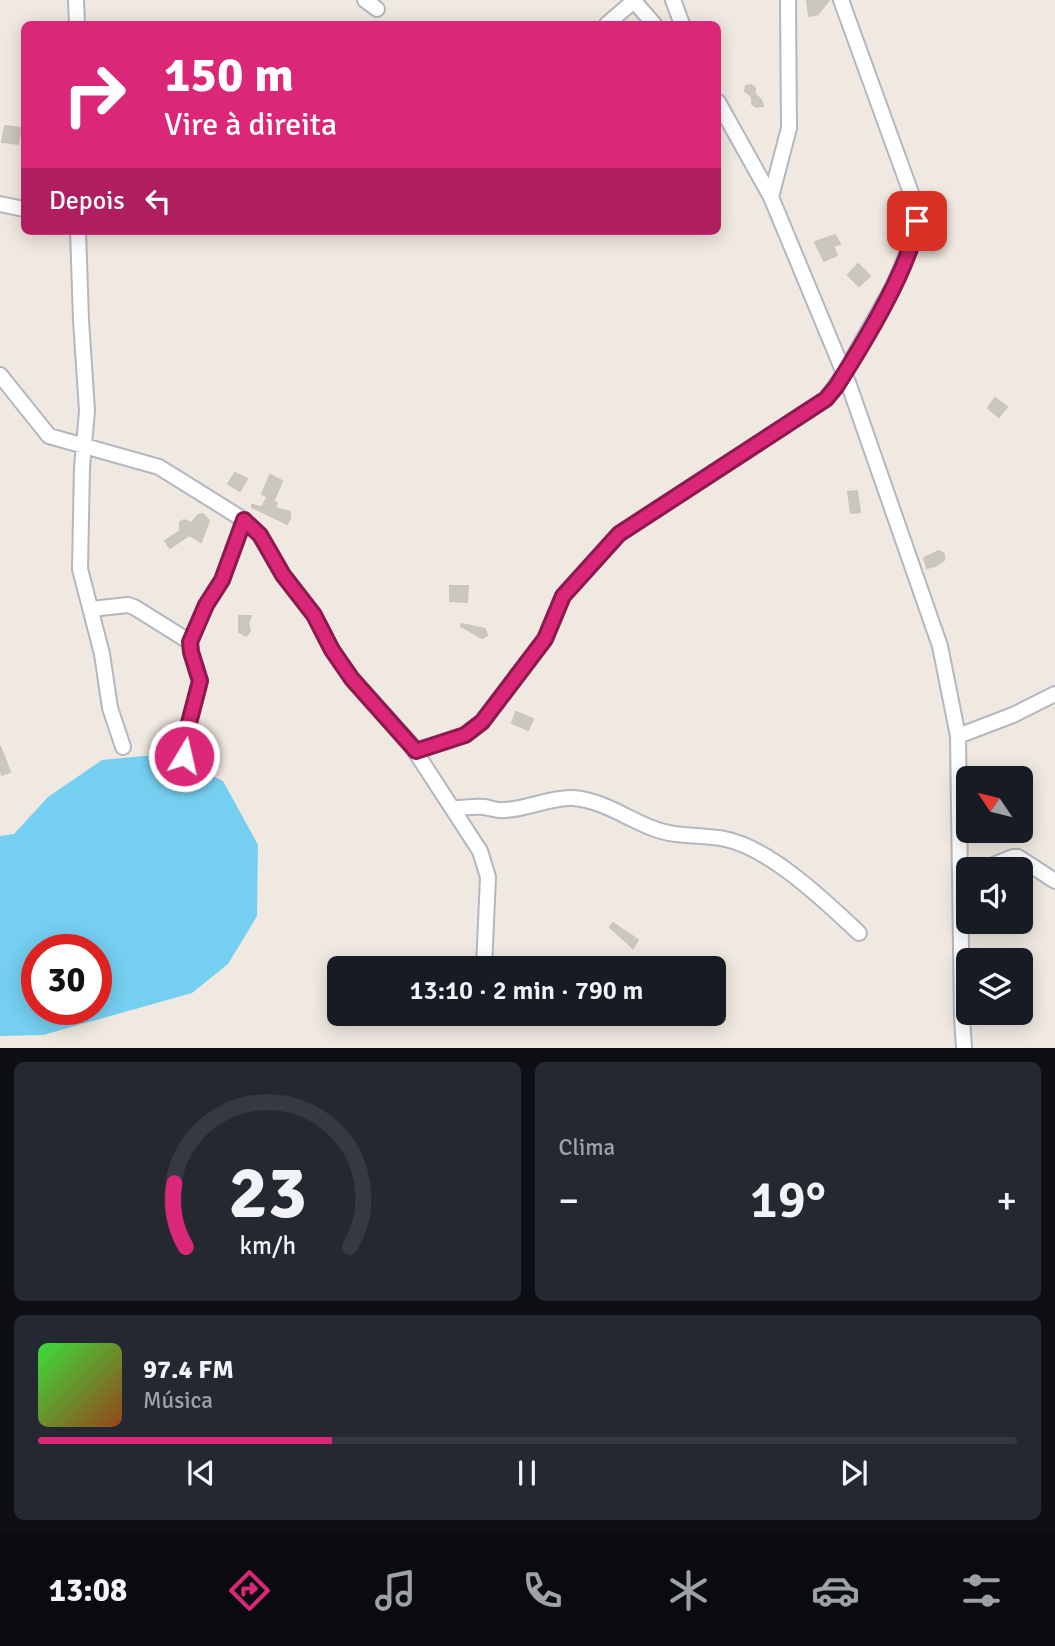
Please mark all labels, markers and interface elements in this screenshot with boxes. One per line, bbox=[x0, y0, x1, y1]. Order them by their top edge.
text: 150 m bbox=[164, 45, 294, 105]
icon: right bbox=[49, 49, 140, 140]
text: Vire à direita bbox=[164, 105, 337, 144]
icon: left bbox=[139, 182, 177, 220]
text: Depois bbox=[49, 185, 125, 217]
pin bbox=[887, 191, 947, 251]
icon: arrive bbox=[898, 202, 936, 240]
position arrow bbox=[147, 719, 221, 793]
north arrow bbox=[956, 766, 1032, 844]
map controls bbox=[956, 766, 1033, 1025]
button: sound bbox=[956, 857, 1033, 934]
speed limit sign: 30 bbox=[21, 934, 112, 1025]
button: layers bbox=[956, 948, 1033, 1025]
text: 13:10 · 2 min · 790 m bbox=[410, 975, 643, 1007]
text: Clima bbox=[559, 1133, 615, 1162]
text: 23 bbox=[228, 1150, 307, 1239]
text: 19° bbox=[750, 1168, 826, 1232]
text: − bbox=[559, 1177, 579, 1224]
text: + bbox=[996, 1177, 1017, 1224]
text: km/h bbox=[239, 1230, 296, 1261]
text: 97.4 FM bbox=[143, 1354, 234, 1386]
text: Música bbox=[143, 1386, 213, 1415]
icon: previous bbox=[182, 1454, 220, 1492]
icon: pause bbox=[508, 1454, 546, 1492]
icon: next bbox=[835, 1454, 873, 1492]
icon: directions bbox=[225, 1566, 274, 1615]
icon: music bbox=[371, 1566, 420, 1615]
icon: phone bbox=[518, 1566, 567, 1615]
icon: climate bbox=[664, 1566, 713, 1615]
icon: car bbox=[811, 1566, 860, 1615]
icon: filters bbox=[957, 1566, 1006, 1615]
text: 13:08 bbox=[49, 1571, 127, 1610]

